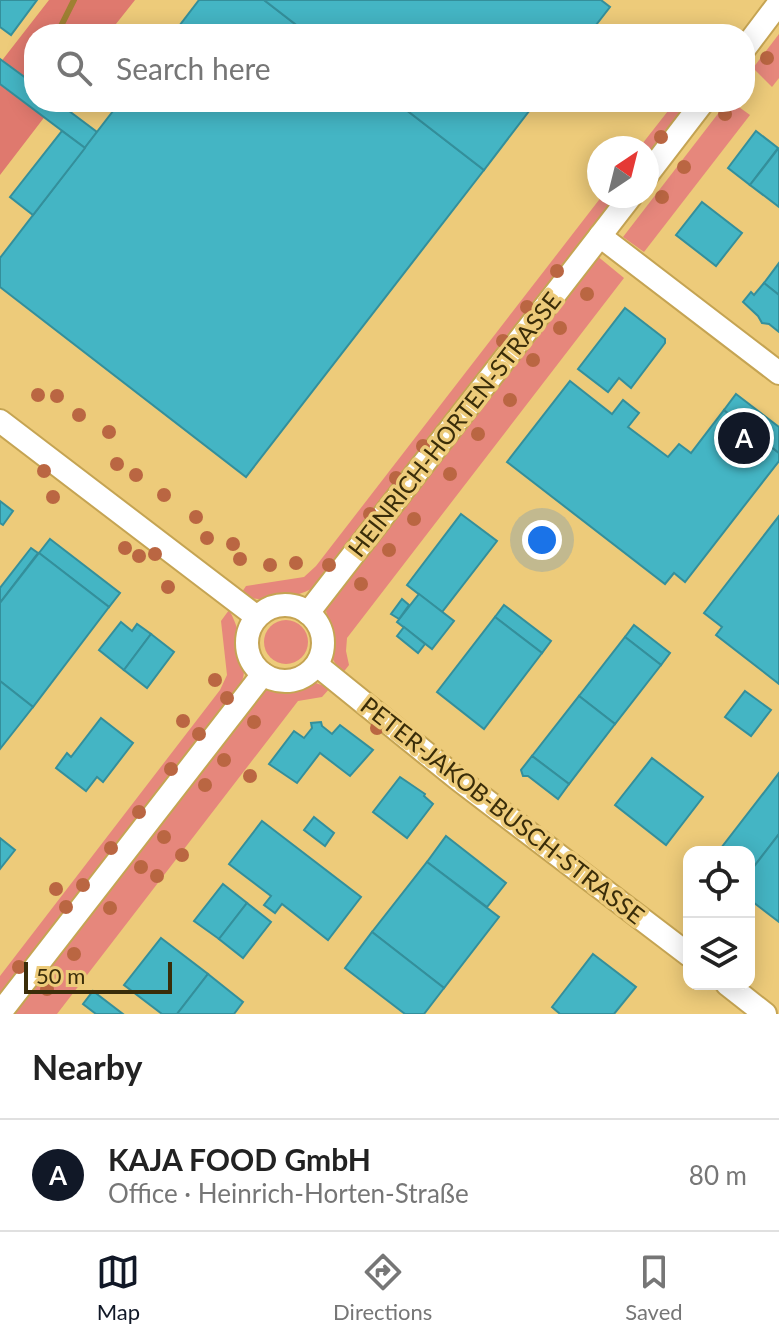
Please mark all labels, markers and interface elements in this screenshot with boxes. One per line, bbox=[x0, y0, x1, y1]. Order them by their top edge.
search box bbox=[24, 24, 755, 112]
icon: search bbox=[52, 46, 96, 90]
text: Search here bbox=[116, 50, 271, 86]
north arrow bbox=[587, 136, 659, 208]
street label: HEINRICH-HORTEN-STRASSE bbox=[341, 286, 566, 562]
pin: A bbox=[718, 408, 770, 468]
your location bbox=[522, 520, 562, 560]
street label: PETER-JAKOB-BUSCH-STRASSE bbox=[356, 690, 650, 929]
map controls bbox=[683, 846, 755, 990]
button: locate bbox=[683, 846, 755, 918]
button: layers bbox=[683, 918, 755, 990]
scale bar bbox=[24, 958, 172, 994]
text: 50 m bbox=[36, 962, 85, 989]
text: Nearby bbox=[32, 1046, 143, 1087]
text: KAJA FOOD GmbH bbox=[108, 1141, 371, 1177]
text: A bbox=[49, 1159, 67, 1191]
text: 80 m bbox=[689, 1159, 747, 1191]
text: Office · Heinrich-Horten-Straße bbox=[108, 1177, 469, 1209]
tab: Map bbox=[96, 1250, 140, 1325]
tab: Directions bbox=[333, 1250, 432, 1325]
tab: Saved bbox=[625, 1250, 683, 1325]

